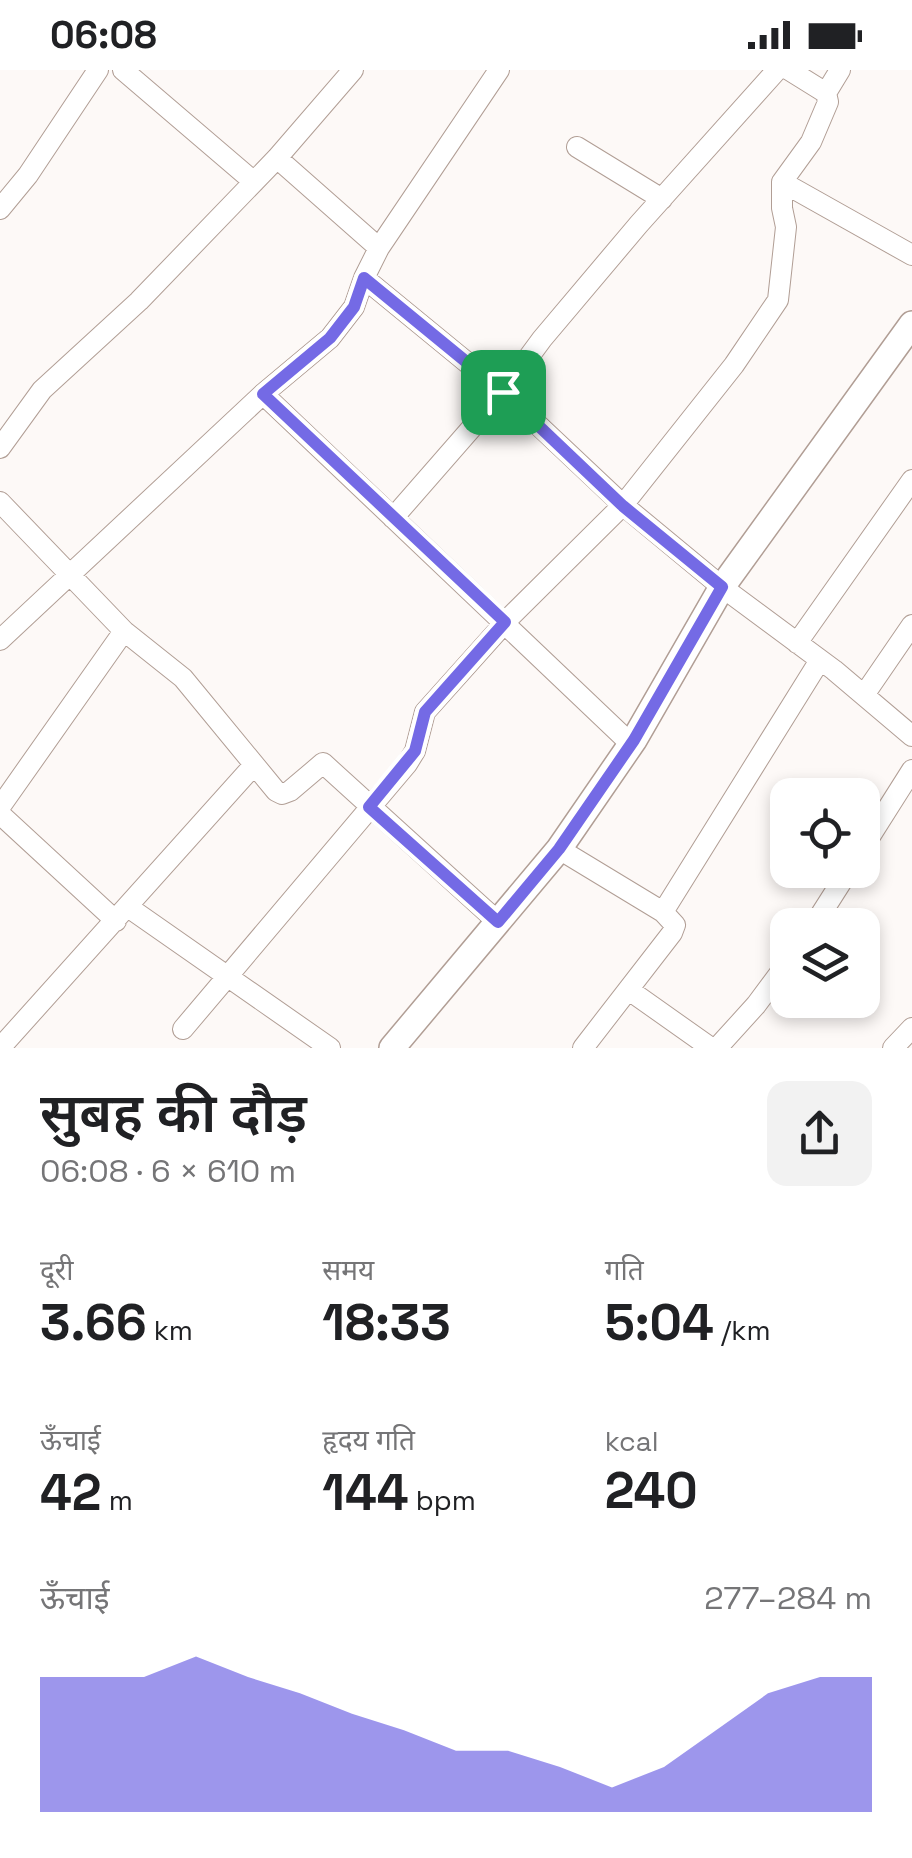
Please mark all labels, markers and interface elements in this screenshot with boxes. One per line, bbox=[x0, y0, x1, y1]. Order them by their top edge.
text: 06:08 bbox=[50, 11, 157, 59]
pin bbox=[461, 350, 546, 435]
icon: arrive bbox=[476, 365, 531, 420]
map controls bbox=[770, 778, 880, 1018]
button: locate bbox=[770, 778, 880, 888]
button: layers bbox=[770, 908, 880, 1018]
text: सुबह की दौड़ bbox=[40, 1078, 307, 1148]
button: share bbox=[767, 1081, 872, 1186]
text: 06:08 · 6 × 610 m bbox=[40, 1151, 296, 1191]
text: दूरी bbox=[40, 1252, 74, 1288]
text: समय bbox=[322, 1252, 374, 1288]
text: गति bbox=[605, 1252, 644, 1288]
text: 3.66 bbox=[40, 1291, 147, 1355]
text: 18:33 bbox=[322, 1291, 451, 1355]
text: 5:04 bbox=[605, 1291, 714, 1355]
text: km bbox=[147, 1312, 193, 1348]
text: /km bbox=[714, 1312, 770, 1348]
text: ऊँचाई bbox=[40, 1422, 101, 1458]
text: हृदय गति bbox=[322, 1422, 415, 1458]
text: kcal bbox=[605, 1423, 659, 1459]
text: 240 bbox=[605, 1459, 698, 1523]
text: 42 bbox=[40, 1461, 102, 1525]
text: 144 bbox=[322, 1461, 409, 1525]
text: m bbox=[102, 1482, 133, 1518]
text: bpm bbox=[409, 1482, 476, 1518]
text: ऊँचाई bbox=[40, 1578, 109, 1618]
text: 277–284 m bbox=[704, 1578, 872, 1618]

